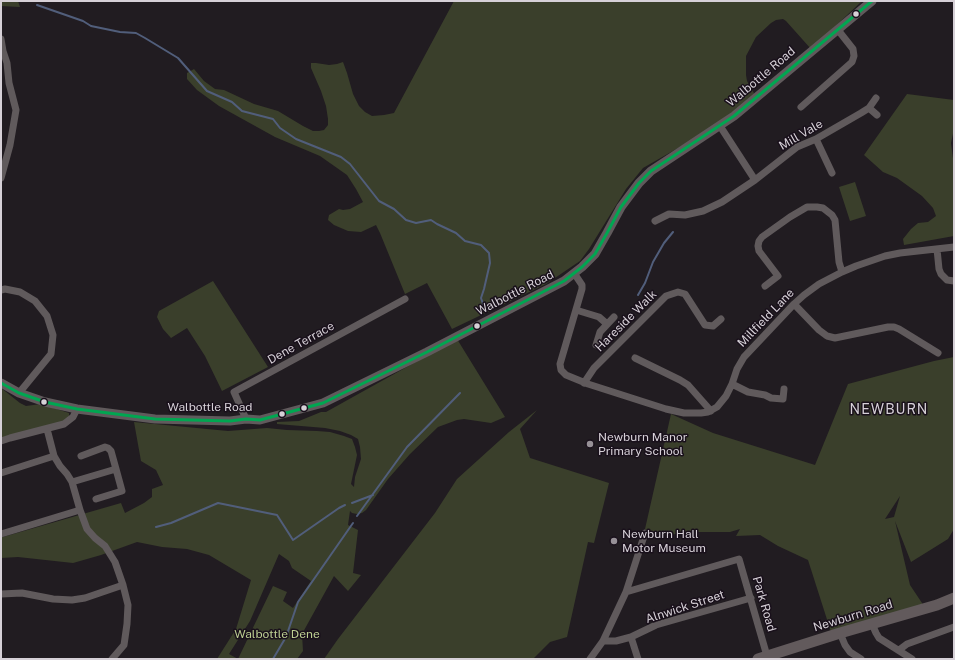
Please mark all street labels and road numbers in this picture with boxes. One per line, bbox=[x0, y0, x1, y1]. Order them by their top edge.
street label: Walbottle Road bbox=[724, 44, 798, 110]
street label: Mill Vale bbox=[777, 117, 825, 153]
street label: Walbottle Road bbox=[474, 267, 556, 319]
street label: Millfield Lane bbox=[735, 286, 797, 350]
street label: Hareside Walk bbox=[592, 287, 660, 355]
street label: Dene Terrace bbox=[265, 319, 337, 367]
street label: Walbottle Road bbox=[167, 400, 253, 414]
street label: Park Road bbox=[749, 575, 779, 633]
street label: Alnwick Street bbox=[644, 587, 726, 627]
street label: Newburn Road bbox=[812, 597, 894, 635]

